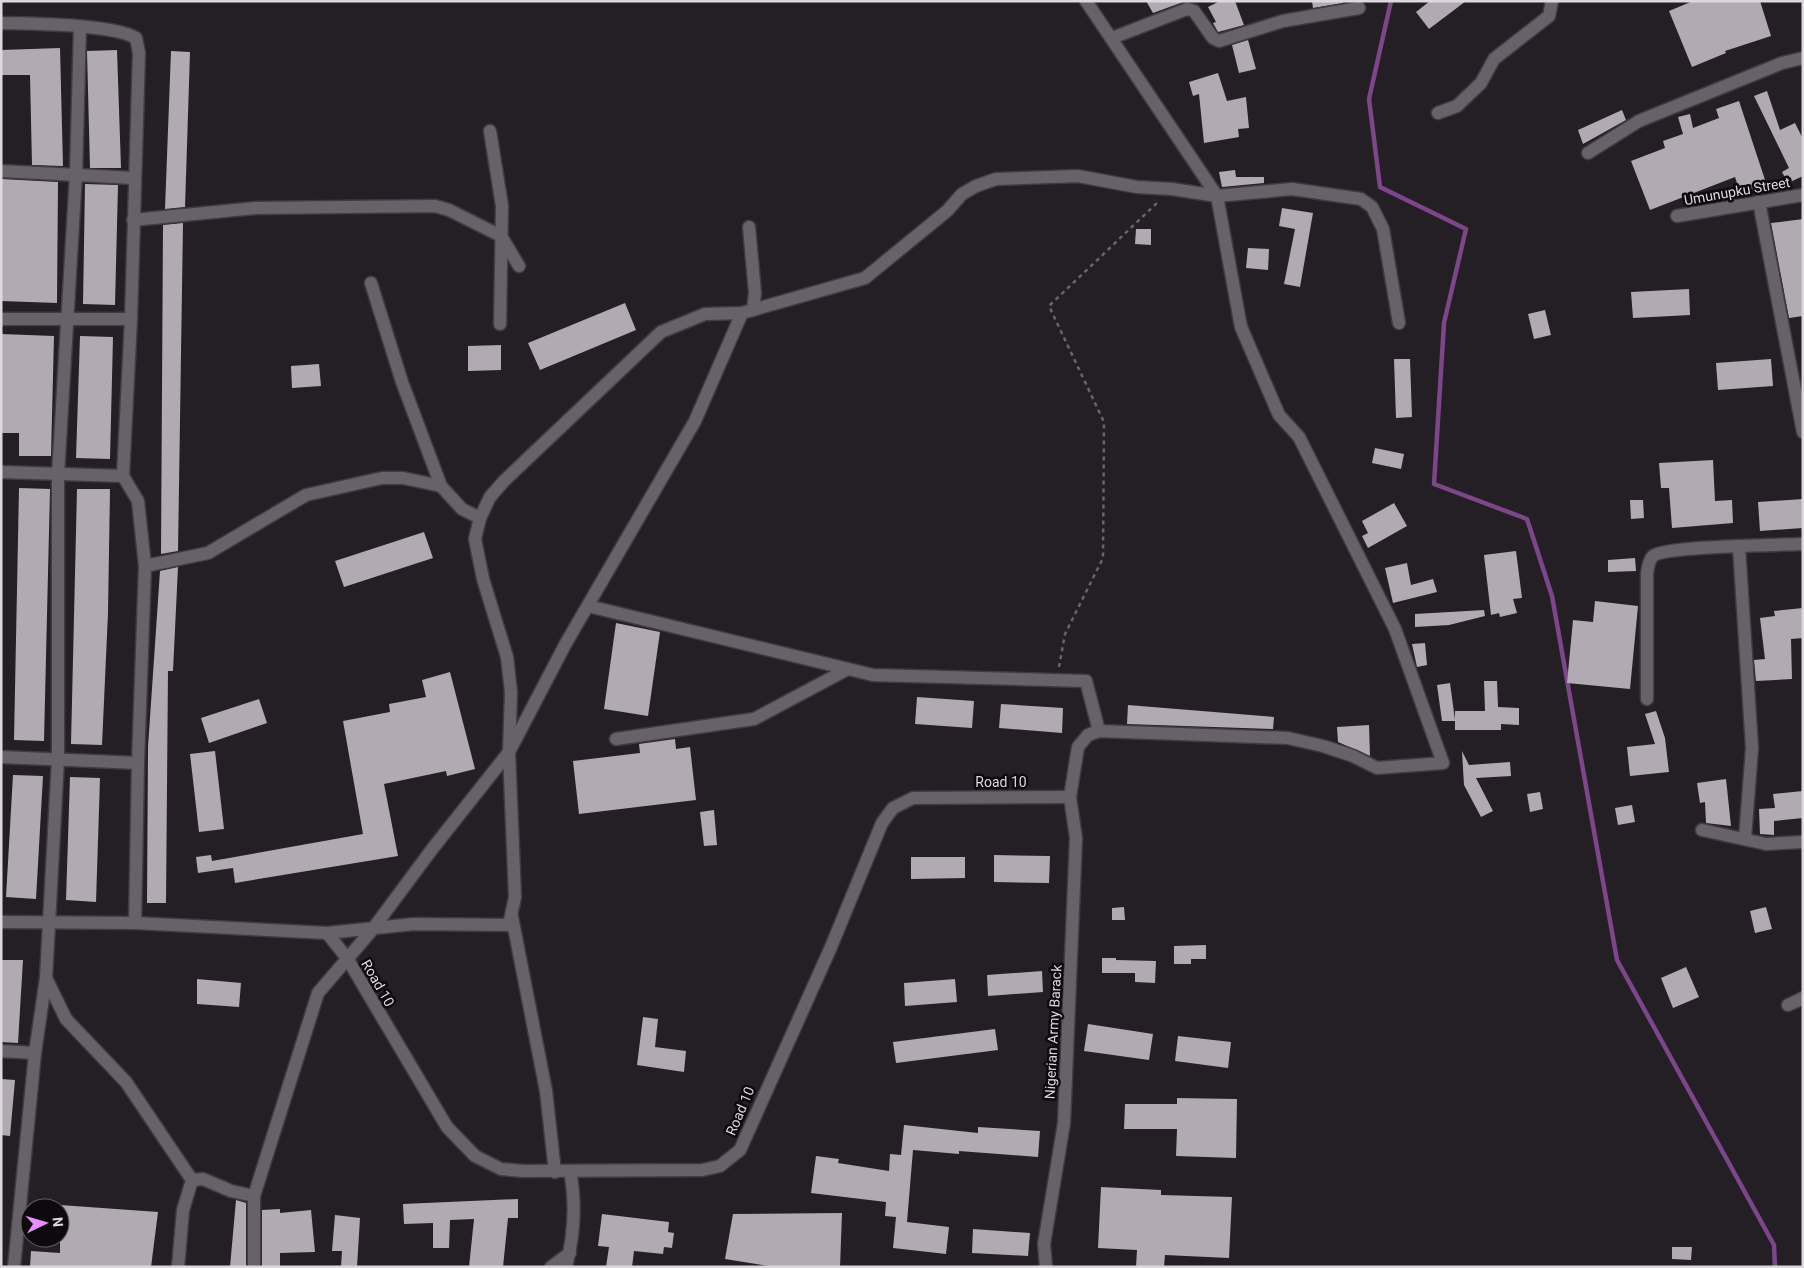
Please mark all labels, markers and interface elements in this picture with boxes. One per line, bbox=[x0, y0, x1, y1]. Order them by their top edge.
street label: Umunupku Street bbox=[1683, 174, 1792, 208]
street label: Road 10 bbox=[975, 774, 1027, 790]
street label: Road 10 bbox=[358, 957, 398, 1009]
street label: Nigerian Army Barack bbox=[1041, 963, 1065, 1100]
street label: Road 10 bbox=[723, 1084, 757, 1138]
north arrow bbox=[20, 1198, 70, 1248]
text: N bbox=[50, 1216, 66, 1227]

